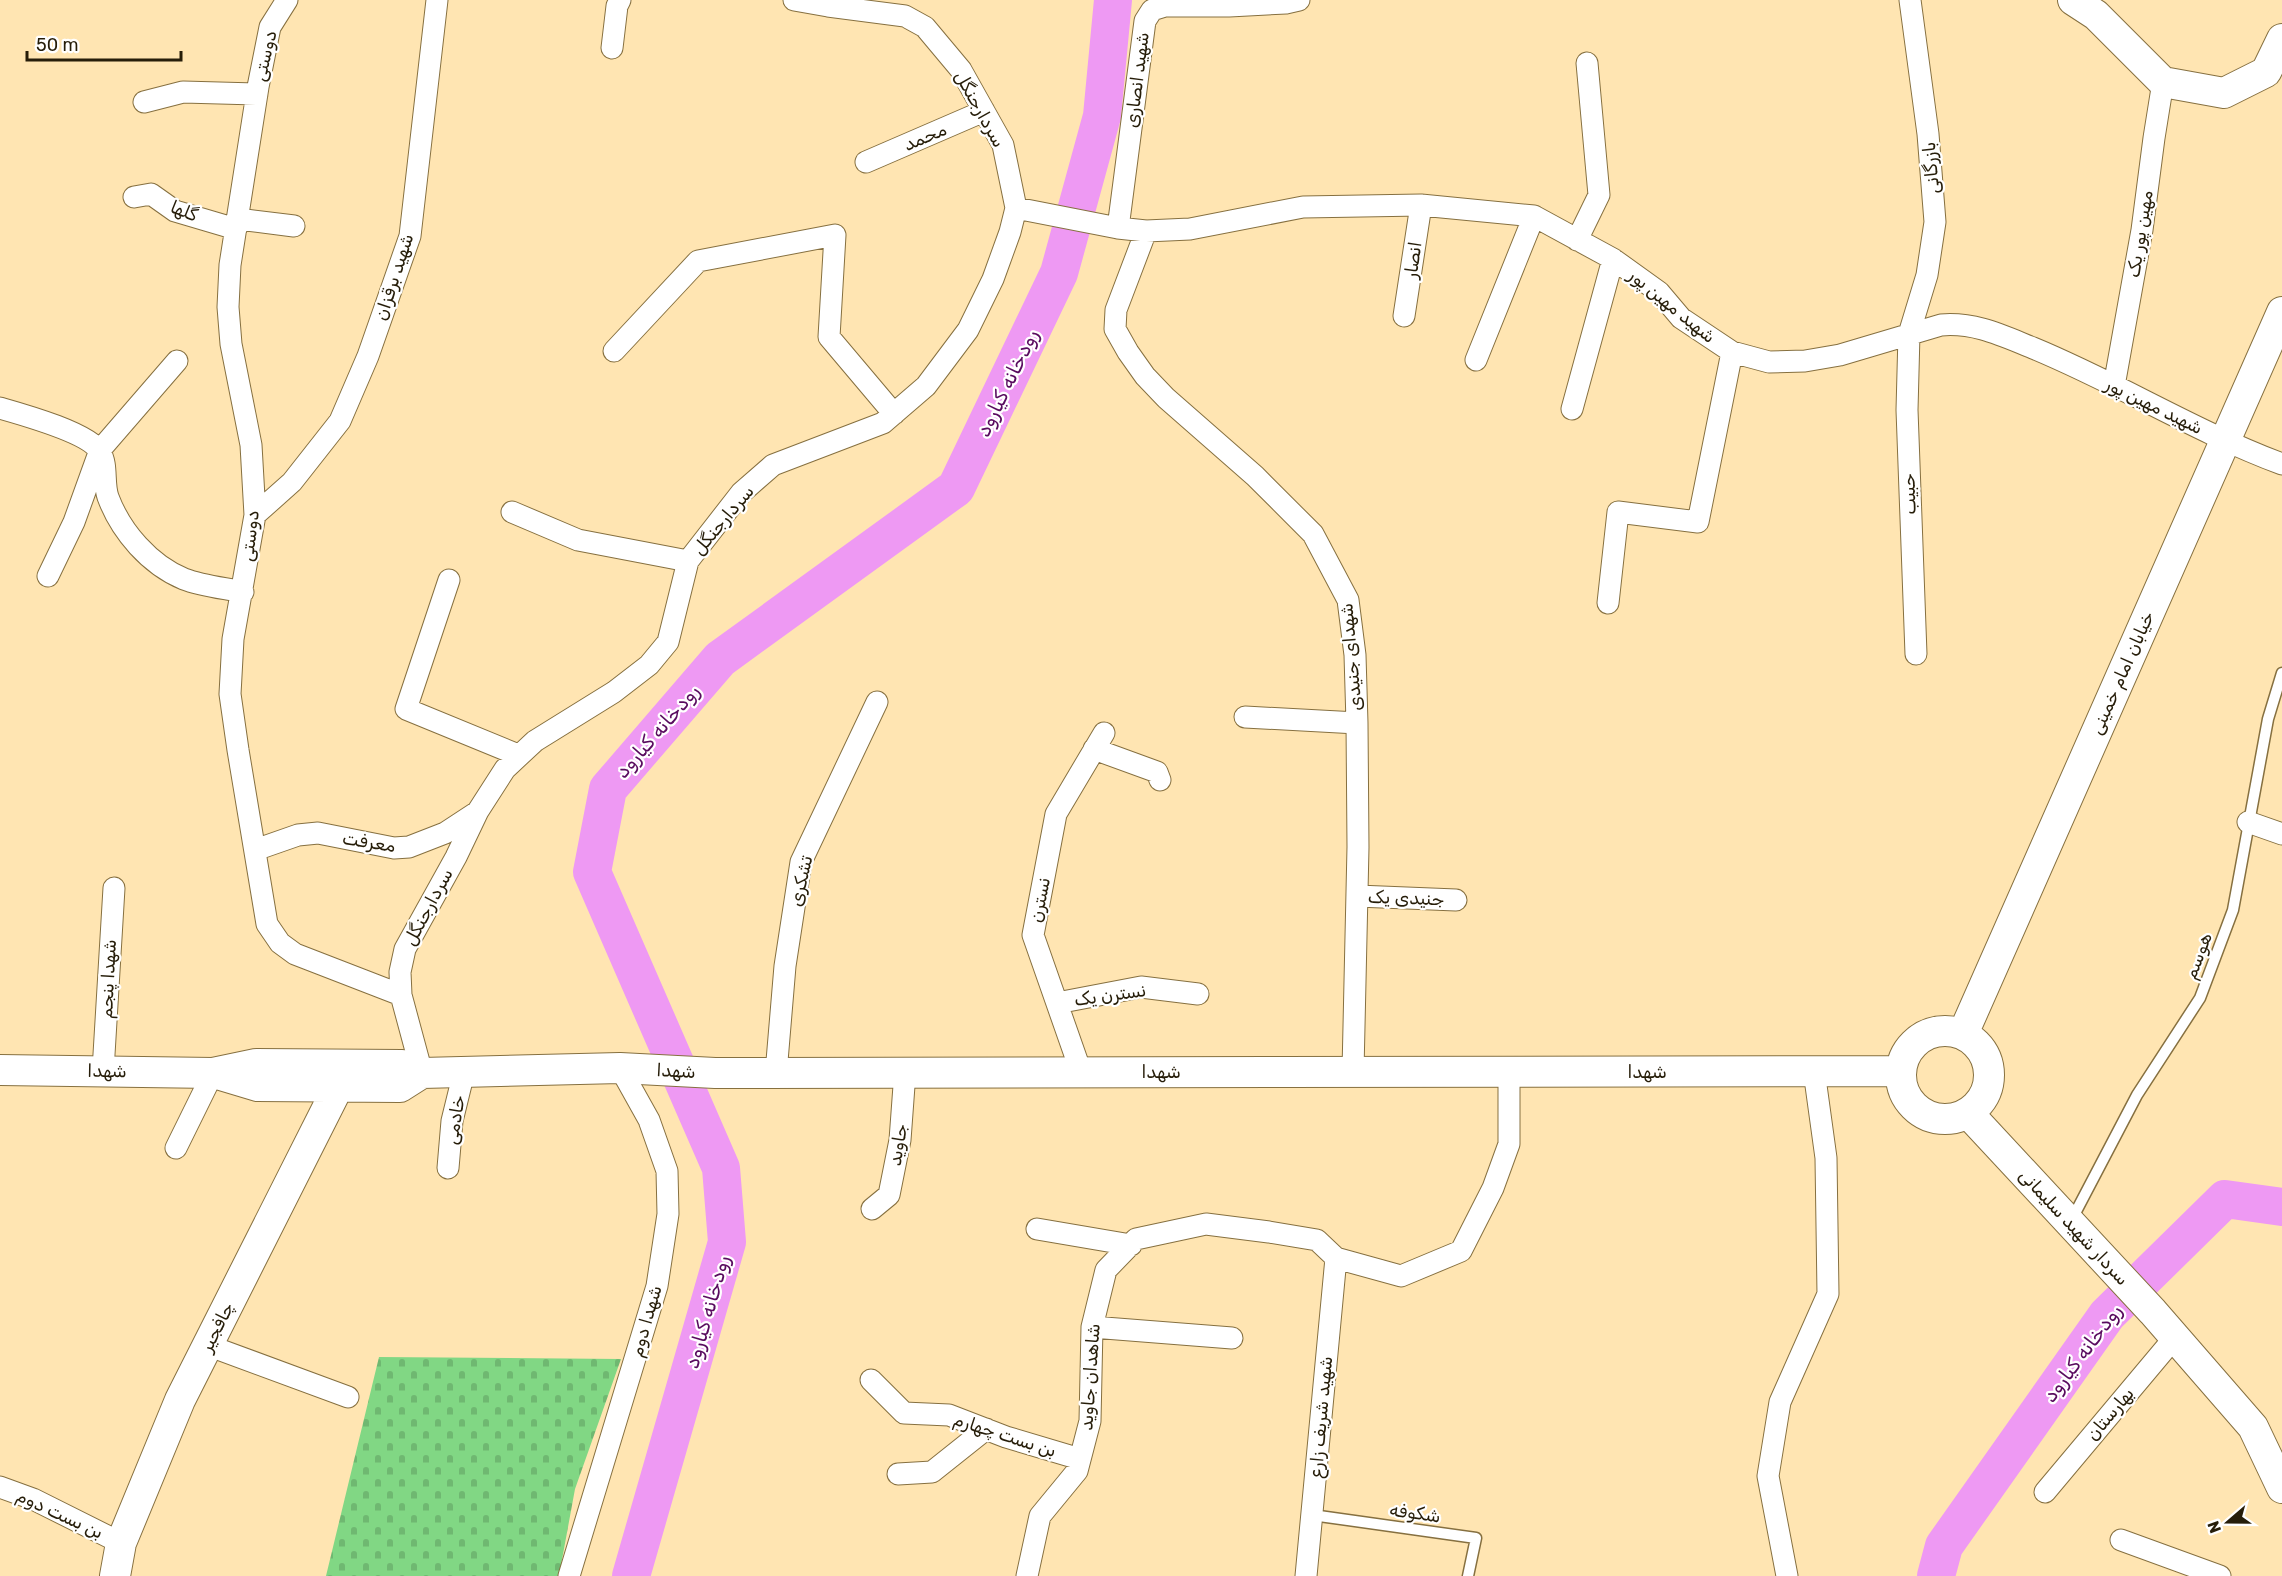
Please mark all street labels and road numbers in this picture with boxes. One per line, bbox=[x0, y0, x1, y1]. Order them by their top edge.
street label: دوستی bbox=[248, 28, 282, 84]
street label: شهید انصاری bbox=[1120, 31, 1154, 129]
street label: سردارجنگل bbox=[950, 67, 1010, 151]
street label: محمد bbox=[900, 118, 950, 156]
street label: بازرگانی bbox=[1918, 141, 1944, 195]
street label: مهین پور یک bbox=[2122, 189, 2159, 279]
street label: گلها bbox=[167, 196, 201, 226]
street label: شهید برقزان bbox=[370, 231, 418, 323]
street label: انصار bbox=[1399, 240, 1426, 281]
street label: شهید مهین پور bbox=[1623, 264, 1720, 349]
street label: شهید مهین پور bbox=[2100, 372, 2206, 440]
street label: حبیب bbox=[1897, 473, 1921, 515]
street label: سردارجنگل bbox=[687, 481, 759, 559]
street label: دوستی bbox=[236, 509, 264, 563]
street label: شهدای جنیدی bbox=[1335, 602, 1367, 712]
street label: خیابان امام خمینی bbox=[2085, 608, 2159, 738]
street label: معرفت bbox=[341, 827, 397, 857]
street label: تشکری bbox=[784, 853, 818, 909]
street label: سردارجنگل bbox=[398, 865, 458, 949]
street label: نسترن bbox=[1025, 875, 1055, 925]
street label: جنیدی یک bbox=[1367, 886, 1445, 910]
street label: هوسم bbox=[2179, 930, 2218, 983]
street label: شهدا پنجم bbox=[95, 939, 122, 1019]
street label: نسترن یک bbox=[1073, 979, 1147, 1011]
street label: شهدا bbox=[656, 1059, 696, 1083]
street label: شهدا bbox=[87, 1060, 127, 1082]
street label: شهدا bbox=[1141, 1061, 1181, 1083]
street label: شهدا bbox=[1627, 1061, 1667, 1083]
street label: خادمی bbox=[440, 1094, 470, 1146]
street label: جاوید bbox=[884, 1122, 912, 1168]
street label: سردار شهید سلیمانی bbox=[2014, 1164, 2134, 1290]
street label: شهدا دوم bbox=[625, 1283, 667, 1359]
street label: چافجیر bbox=[195, 1299, 239, 1356]
street label: شاهدان جاوید bbox=[1075, 1323, 1105, 1431]
street label: شهید شریف زارع bbox=[1305, 1355, 1338, 1479]
street label: بهارستان bbox=[2081, 1383, 2139, 1445]
street label: بن بست چهارم bbox=[951, 1408, 1059, 1462]
street label: بن بست دوم bbox=[13, 1484, 107, 1544]
street label: شکوفه bbox=[1388, 1499, 1442, 1527]

